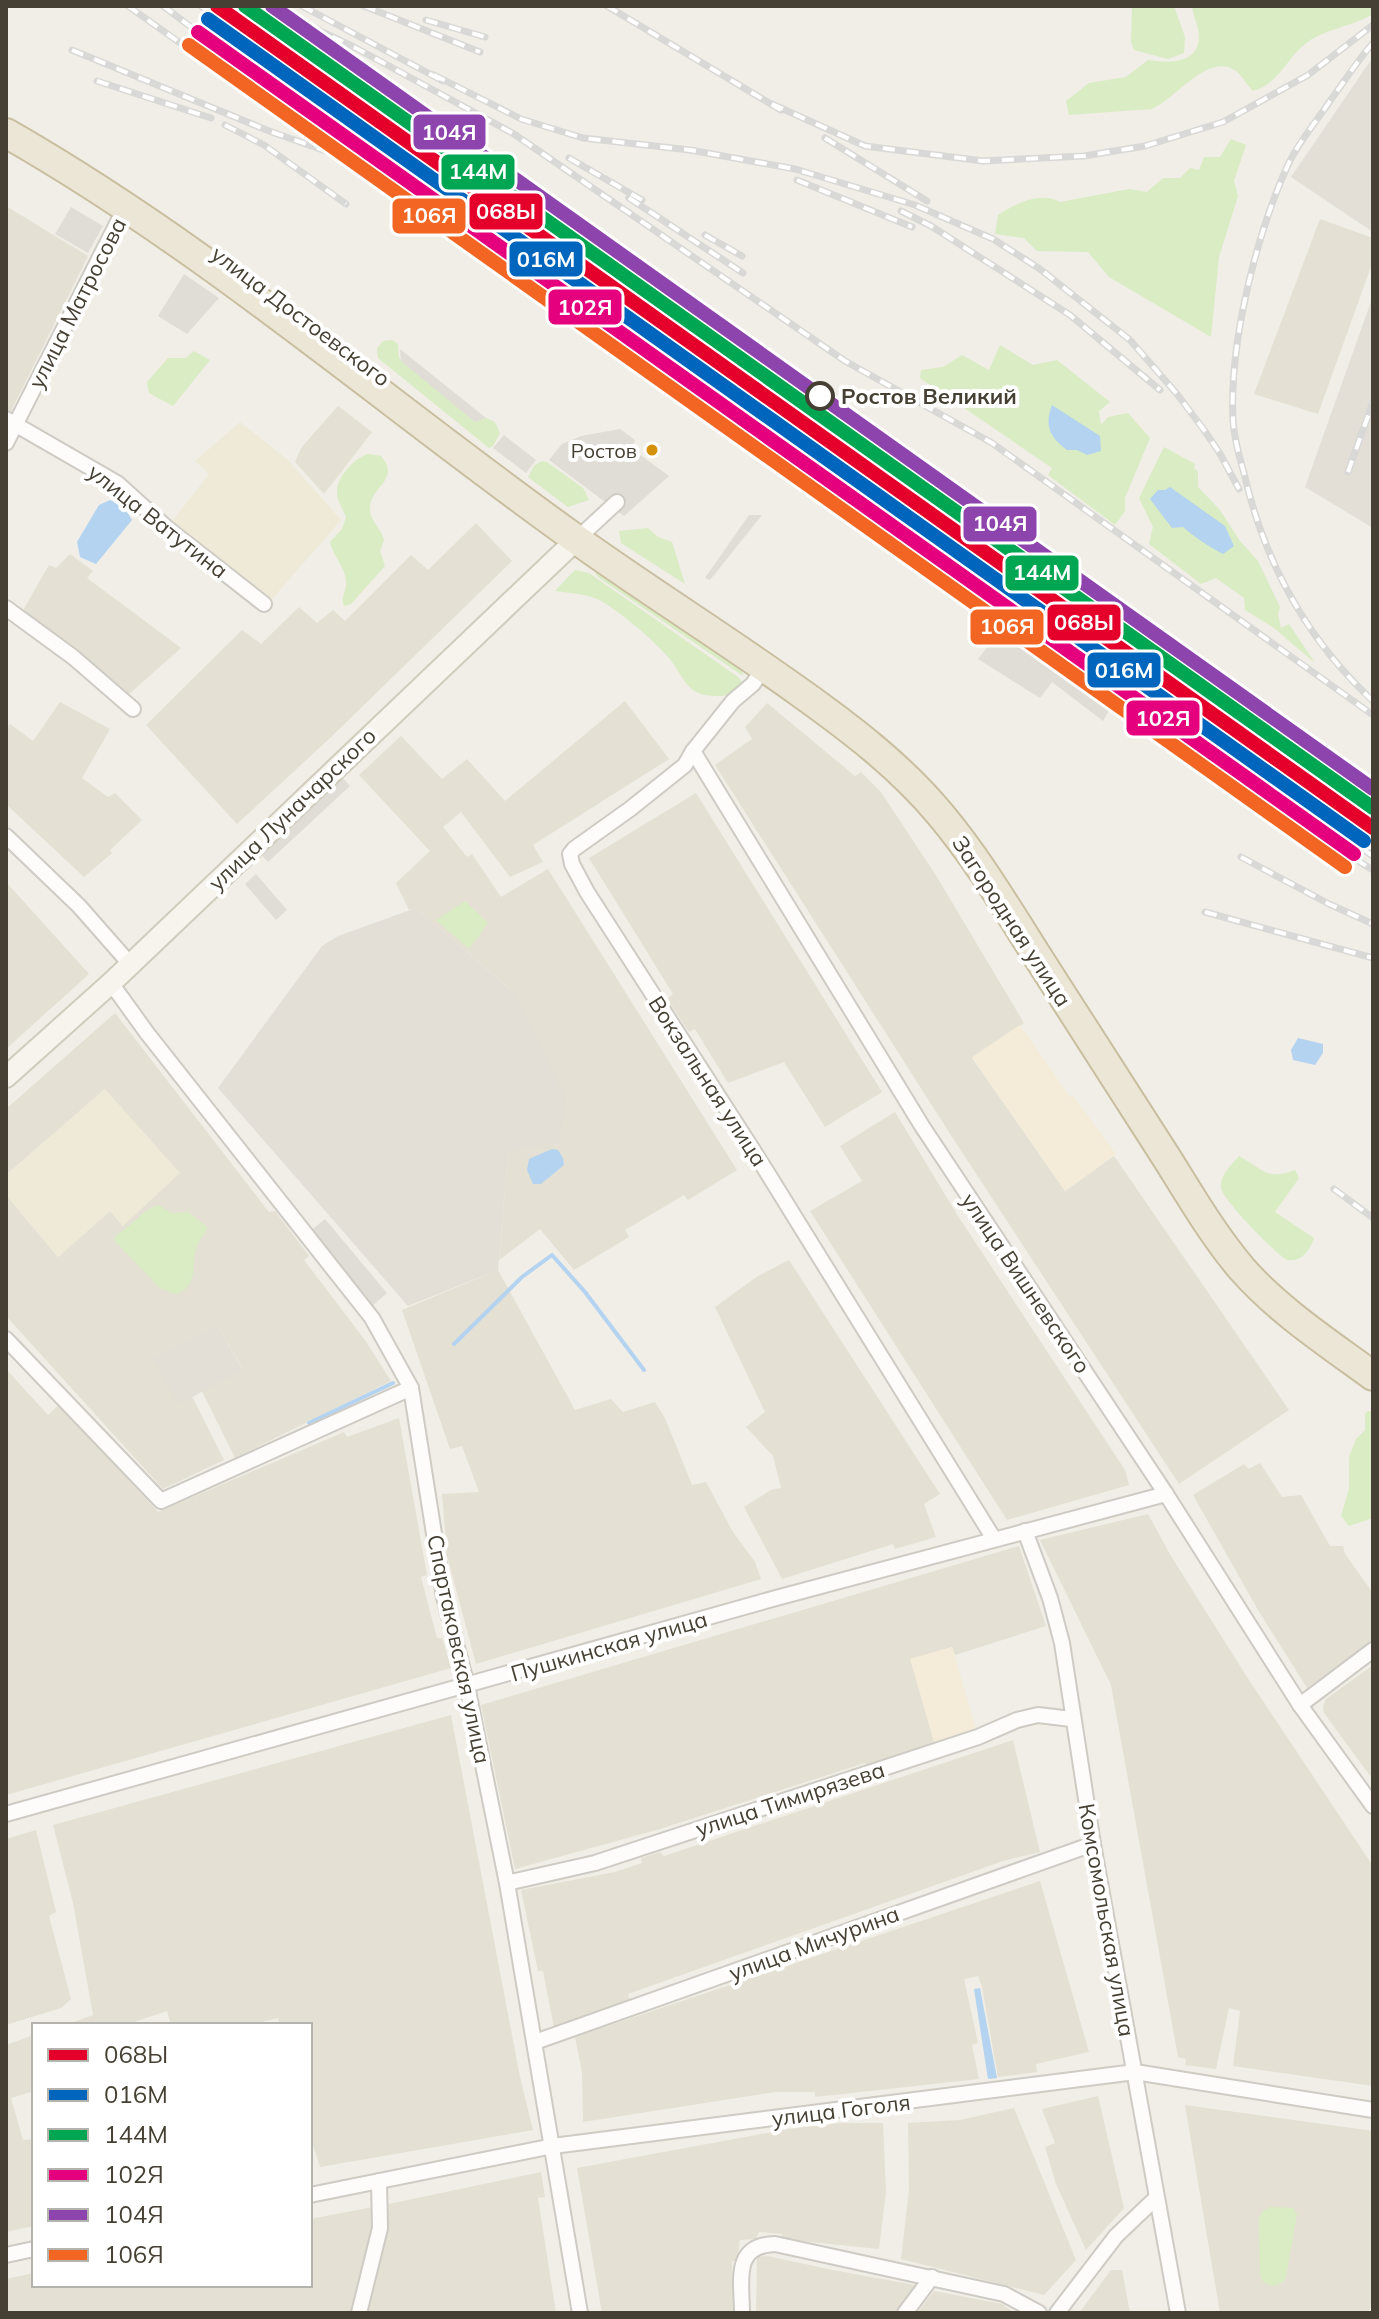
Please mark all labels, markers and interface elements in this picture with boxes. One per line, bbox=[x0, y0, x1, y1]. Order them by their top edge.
line badge: 104Я bbox=[412, 113, 487, 151]
text: 104Я bbox=[421, 118, 477, 146]
line badge: 144М bbox=[440, 153, 516, 191]
text: 144М bbox=[449, 157, 507, 185]
line badge: 068Ы bbox=[468, 192, 544, 231]
line badge: 106Я bbox=[391, 197, 467, 235]
text: 068Ы bbox=[476, 197, 536, 225]
text: 106Я bbox=[401, 201, 457, 229]
street label: улица Матросова bbox=[22, 213, 132, 393]
street label: улица Достоевского bbox=[206, 240, 396, 392]
line badge: 016М bbox=[508, 240, 584, 278]
text: 016М bbox=[517, 245, 575, 273]
line badge: 102Я bbox=[547, 288, 623, 326]
text: 102Я bbox=[557, 293, 613, 321]
marker: Ростов Великий bbox=[806, 382, 834, 410]
place label: Ростов Великий bbox=[841, 382, 1017, 410]
place label: Ростов bbox=[571, 438, 637, 463]
marker: Ростов bbox=[644, 442, 660, 458]
street label: улица Ватутина bbox=[82, 458, 234, 584]
line badge: 104Я bbox=[962, 505, 1038, 543]
text: 104Я bbox=[972, 509, 1028, 537]
line badge: 144М bbox=[1004, 554, 1080, 592]
text: 144М bbox=[1013, 558, 1071, 586]
line badge: 068Ы bbox=[1046, 603, 1122, 642]
line badge: 106Я bbox=[969, 608, 1045, 646]
text: 068Ы bbox=[1054, 608, 1114, 636]
text: 106Я bbox=[979, 612, 1035, 640]
line badge: 016М bbox=[1086, 651, 1162, 689]
text: 016М bbox=[1095, 656, 1153, 684]
line badge: 102Я bbox=[1125, 699, 1201, 737]
text: 102Я bbox=[1135, 704, 1191, 732]
street label: улица Луначарского bbox=[202, 722, 382, 896]
street label: Загородная улица bbox=[946, 830, 1078, 1012]
street label: Вокзальная улица bbox=[642, 990, 774, 1172]
street label: улица Вишневского bbox=[955, 1187, 1097, 1379]
street label: Спартаковская улица bbox=[421, 1532, 497, 1766]
street label: Пушкинская улица bbox=[508, 1605, 710, 1687]
street label: улица Тимирязева bbox=[692, 1755, 888, 1843]
street label: Комсомольская улица bbox=[1073, 1801, 1141, 2039]
street label: улица Мичурина bbox=[725, 1899, 903, 1987]
legend bbox=[32, 2023, 312, 2287]
text: 068Ы bbox=[104, 2039, 168, 2069]
text: 016М bbox=[104, 2079, 168, 2109]
street label: улица Гоголя bbox=[770, 2088, 912, 2132]
text: 144М bbox=[104, 2119, 168, 2149]
text: 102Я bbox=[104, 2159, 164, 2189]
text: 104Я bbox=[104, 2199, 164, 2229]
text: 106Я bbox=[104, 2239, 164, 2269]

